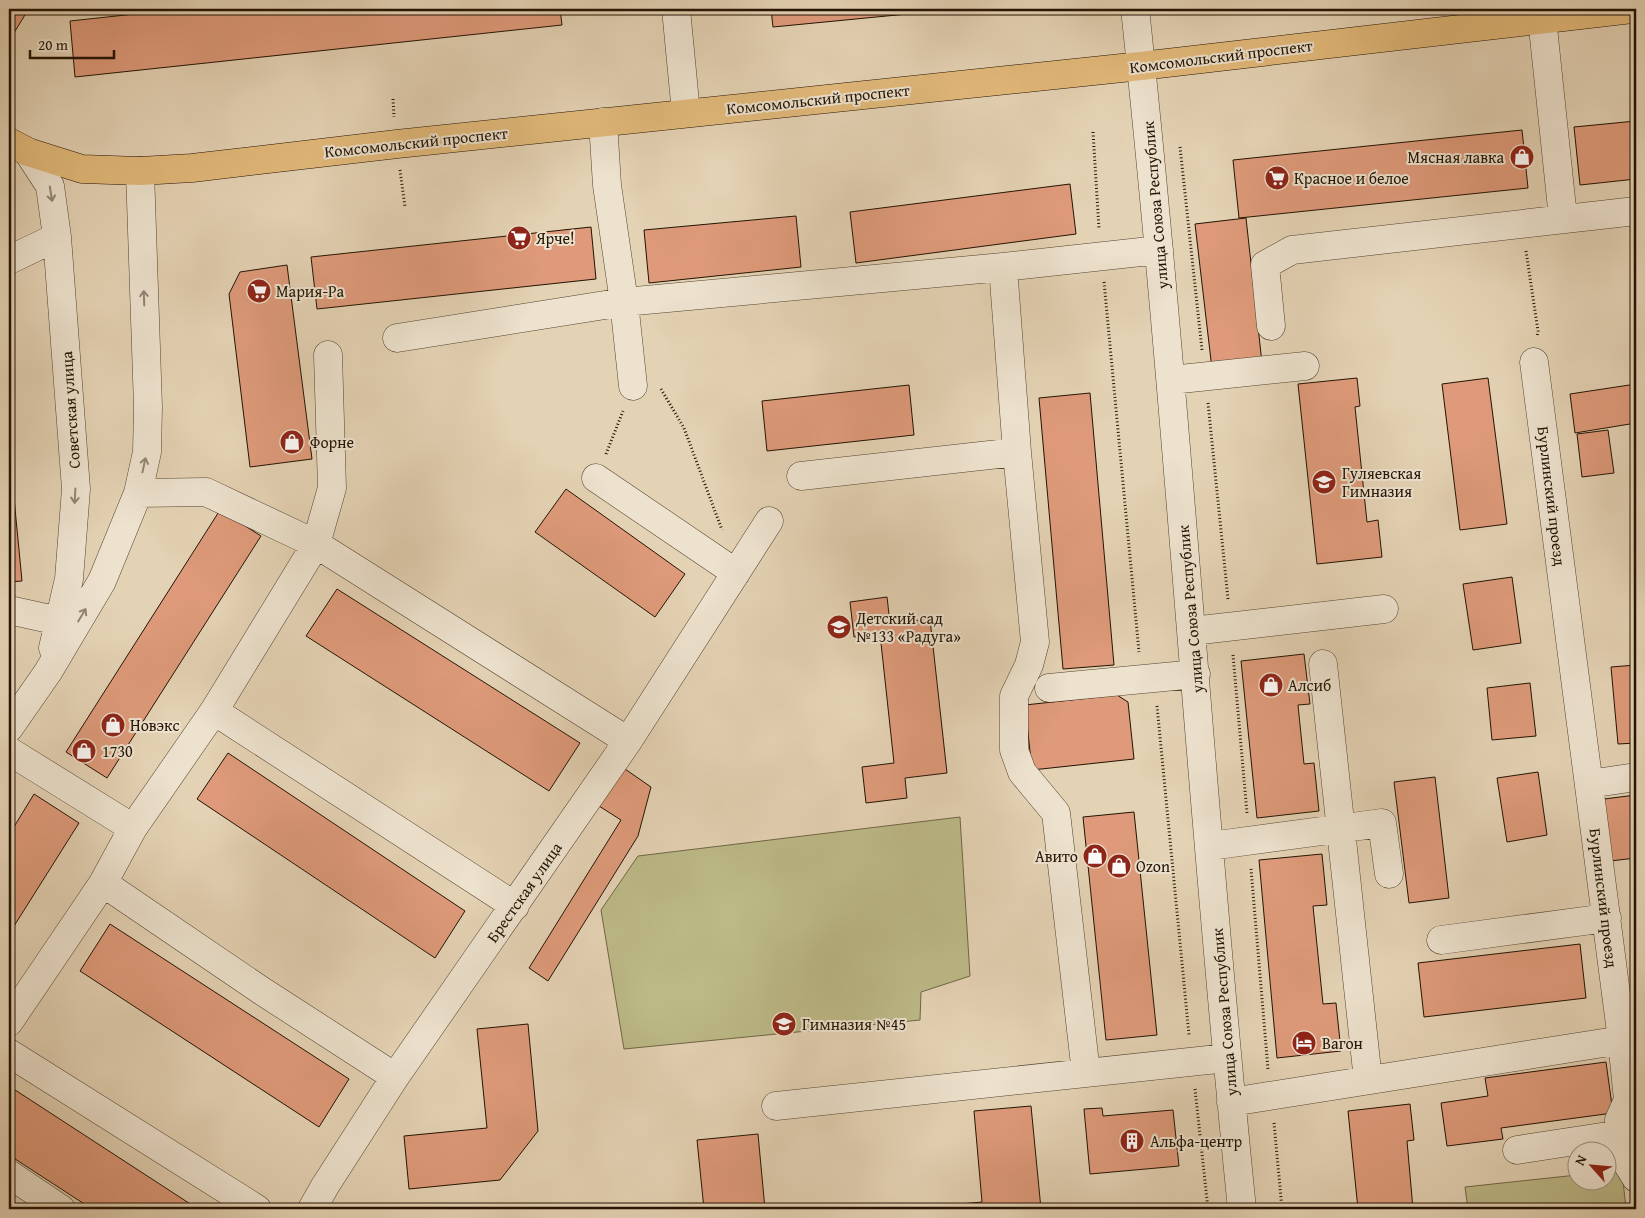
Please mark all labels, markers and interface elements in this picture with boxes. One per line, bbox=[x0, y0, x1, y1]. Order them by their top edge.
scale bar bbox=[30, 28, 114, 60]
street label: Комсомольский проспект bbox=[1128, 33, 1314, 79]
text: 20 m bbox=[38, 34, 69, 55]
street label: Комсомольский проспект bbox=[725, 77, 911, 121]
street label: улица Союза Республик bbox=[1136, 119, 1174, 291]
street label: Комсомольский проспект bbox=[323, 120, 509, 164]
shop icon: Мясная лавка bbox=[1509, 144, 1535, 170]
place label: Мясная лавка bbox=[1408, 145, 1504, 169]
supermarket icon: Красное и белое bbox=[1264, 165, 1290, 191]
place label: Красное и белое bbox=[1294, 166, 1409, 190]
one-way arrow bbox=[46, 186, 56, 202]
supermarket icon: Ярче! bbox=[506, 225, 532, 251]
place label: Ярче! bbox=[535, 226, 575, 250]
supermarket icon: Мария-Ра bbox=[246, 278, 272, 304]
place label: Мария-Ра bbox=[276, 279, 345, 303]
one-way arrow bbox=[139, 291, 149, 307]
street label: Советская улица bbox=[54, 350, 86, 470]
street label: Бурлинский проезд bbox=[1532, 425, 1573, 567]
shop icon: Форне bbox=[279, 429, 305, 455]
place label: Форне bbox=[310, 430, 354, 454]
one-way arrow bbox=[140, 458, 149, 474]
place label: Гуляевская Гимназия bbox=[1342, 461, 1421, 503]
school or university icon: Гуляевская Гимназия bbox=[1311, 469, 1337, 495]
one-way arrow bbox=[71, 487, 80, 503]
street label: улица Союза Республик bbox=[1171, 523, 1209, 695]
place label: Детский сад №133 «Радуга» bbox=[855, 606, 961, 648]
one-way arrow bbox=[77, 608, 87, 622]
school or university icon: Детский сад №133 «Радуга» bbox=[826, 614, 852, 640]
shop icon: Алсиб bbox=[1258, 672, 1284, 698]
place label: Алсиб bbox=[1288, 673, 1331, 697]
shop icon: Новэкс bbox=[100, 712, 126, 738]
place label: Новэкс bbox=[130, 713, 180, 737]
shop icon: 1730 bbox=[71, 738, 97, 764]
place label: 1730 bbox=[102, 739, 133, 763]
street label: Бурлинский проезд bbox=[1584, 827, 1625, 969]
street label: Брестская улица bbox=[480, 837, 568, 947]
shop icon: Авито bbox=[1082, 843, 1108, 869]
place label: Авито bbox=[1035, 844, 1078, 868]
shop icon: Ozon bbox=[1106, 853, 1132, 879]
place label: Ozon bbox=[1136, 854, 1170, 878]
street label: улица Союза Республик bbox=[1205, 926, 1243, 1098]
school or university icon: Гимназия №45 bbox=[771, 1011, 797, 1037]
place label: Гимназия №45 bbox=[802, 1012, 906, 1036]
hotel icon: Вагон bbox=[1291, 1030, 1317, 1056]
place label: Вагон bbox=[1322, 1031, 1363, 1055]
building icon: Альфа-центр bbox=[1119, 1128, 1145, 1154]
place label: Альфа-центр bbox=[1150, 1129, 1243, 1153]
north arrow bbox=[1568, 1140, 1618, 1190]
text: N bbox=[1569, 1151, 1592, 1169]

